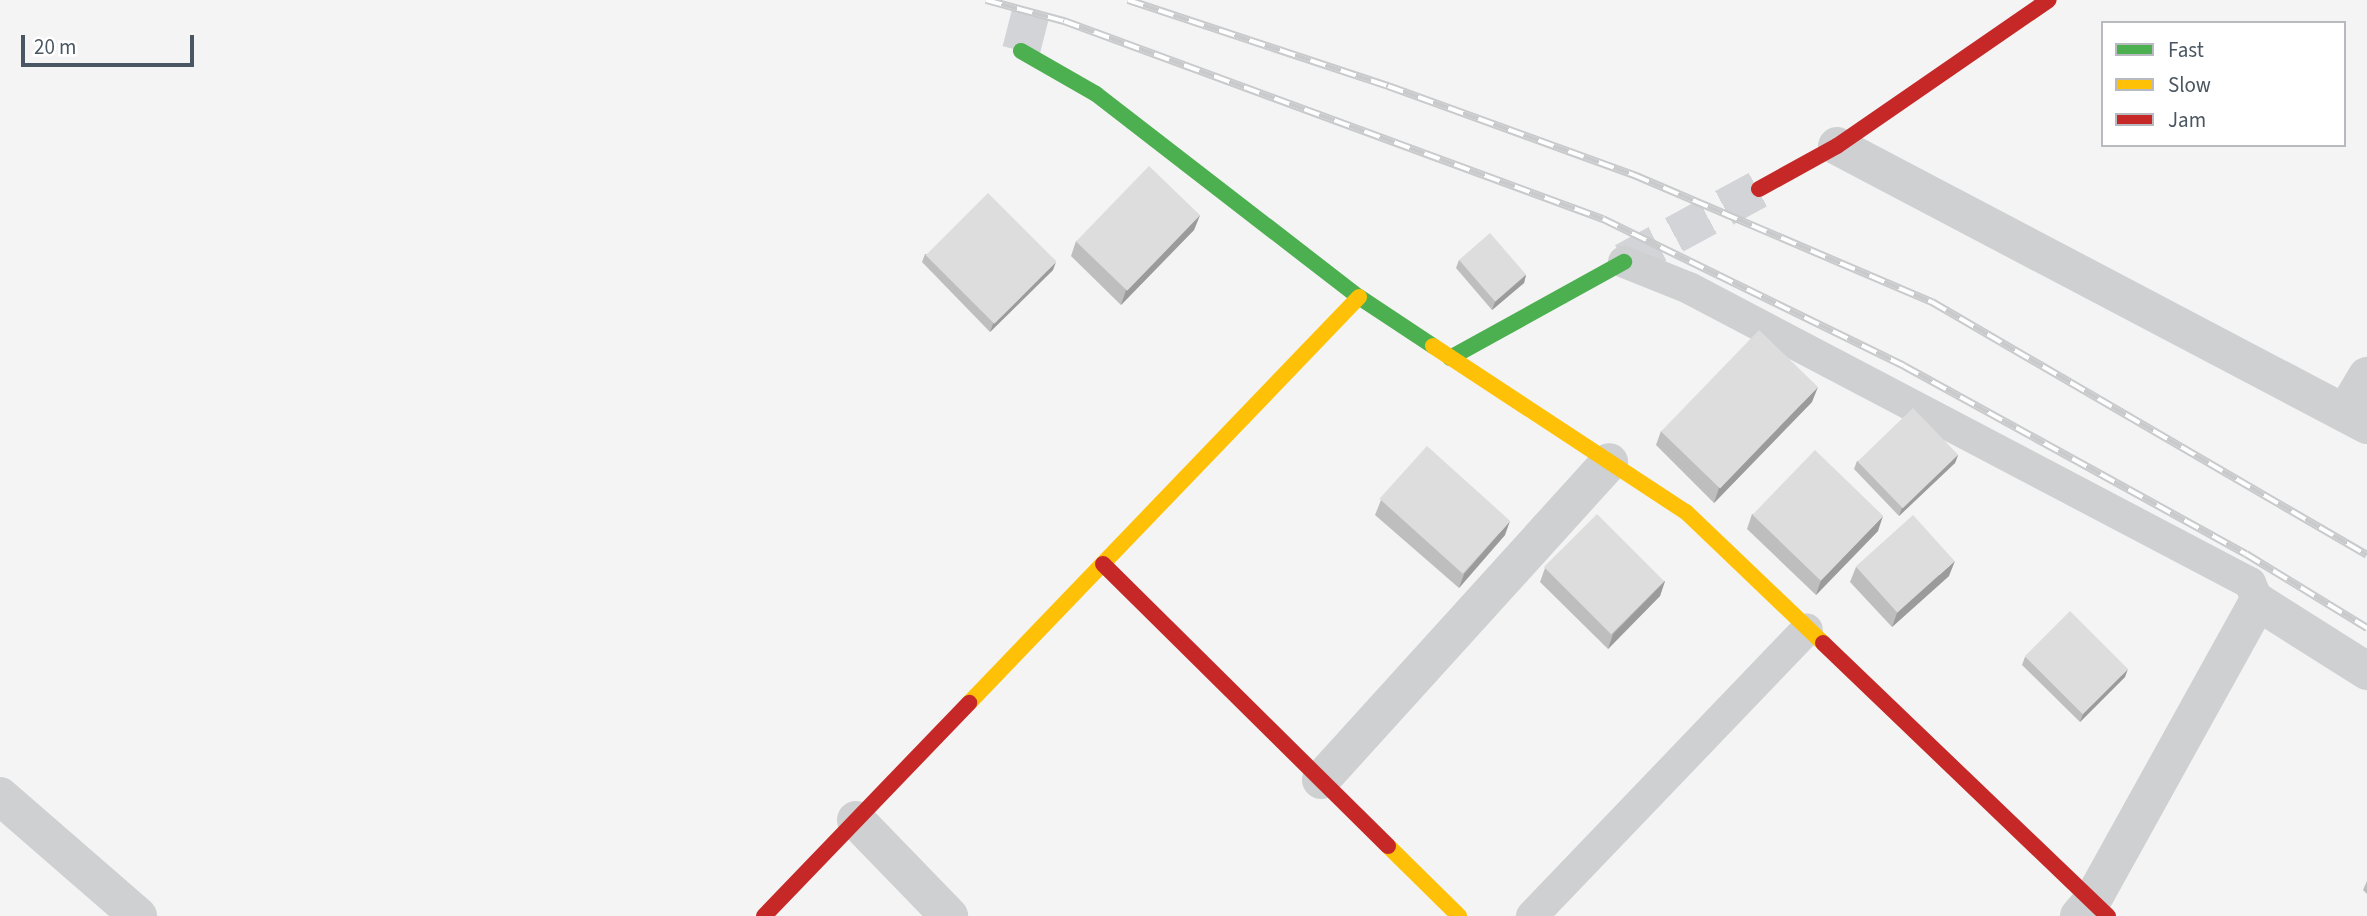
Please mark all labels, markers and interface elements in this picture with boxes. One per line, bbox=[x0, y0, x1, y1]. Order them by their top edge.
scale bar bbox=[24, 21, 198, 65]
legend bbox=[2101, 21, 2346, 147]
text: 20 m bbox=[34, 32, 76, 62]
text: Fast bbox=[2168, 35, 2204, 65]
text: Slow bbox=[2168, 70, 2211, 100]
text: Jam bbox=[2168, 105, 2206, 135]

